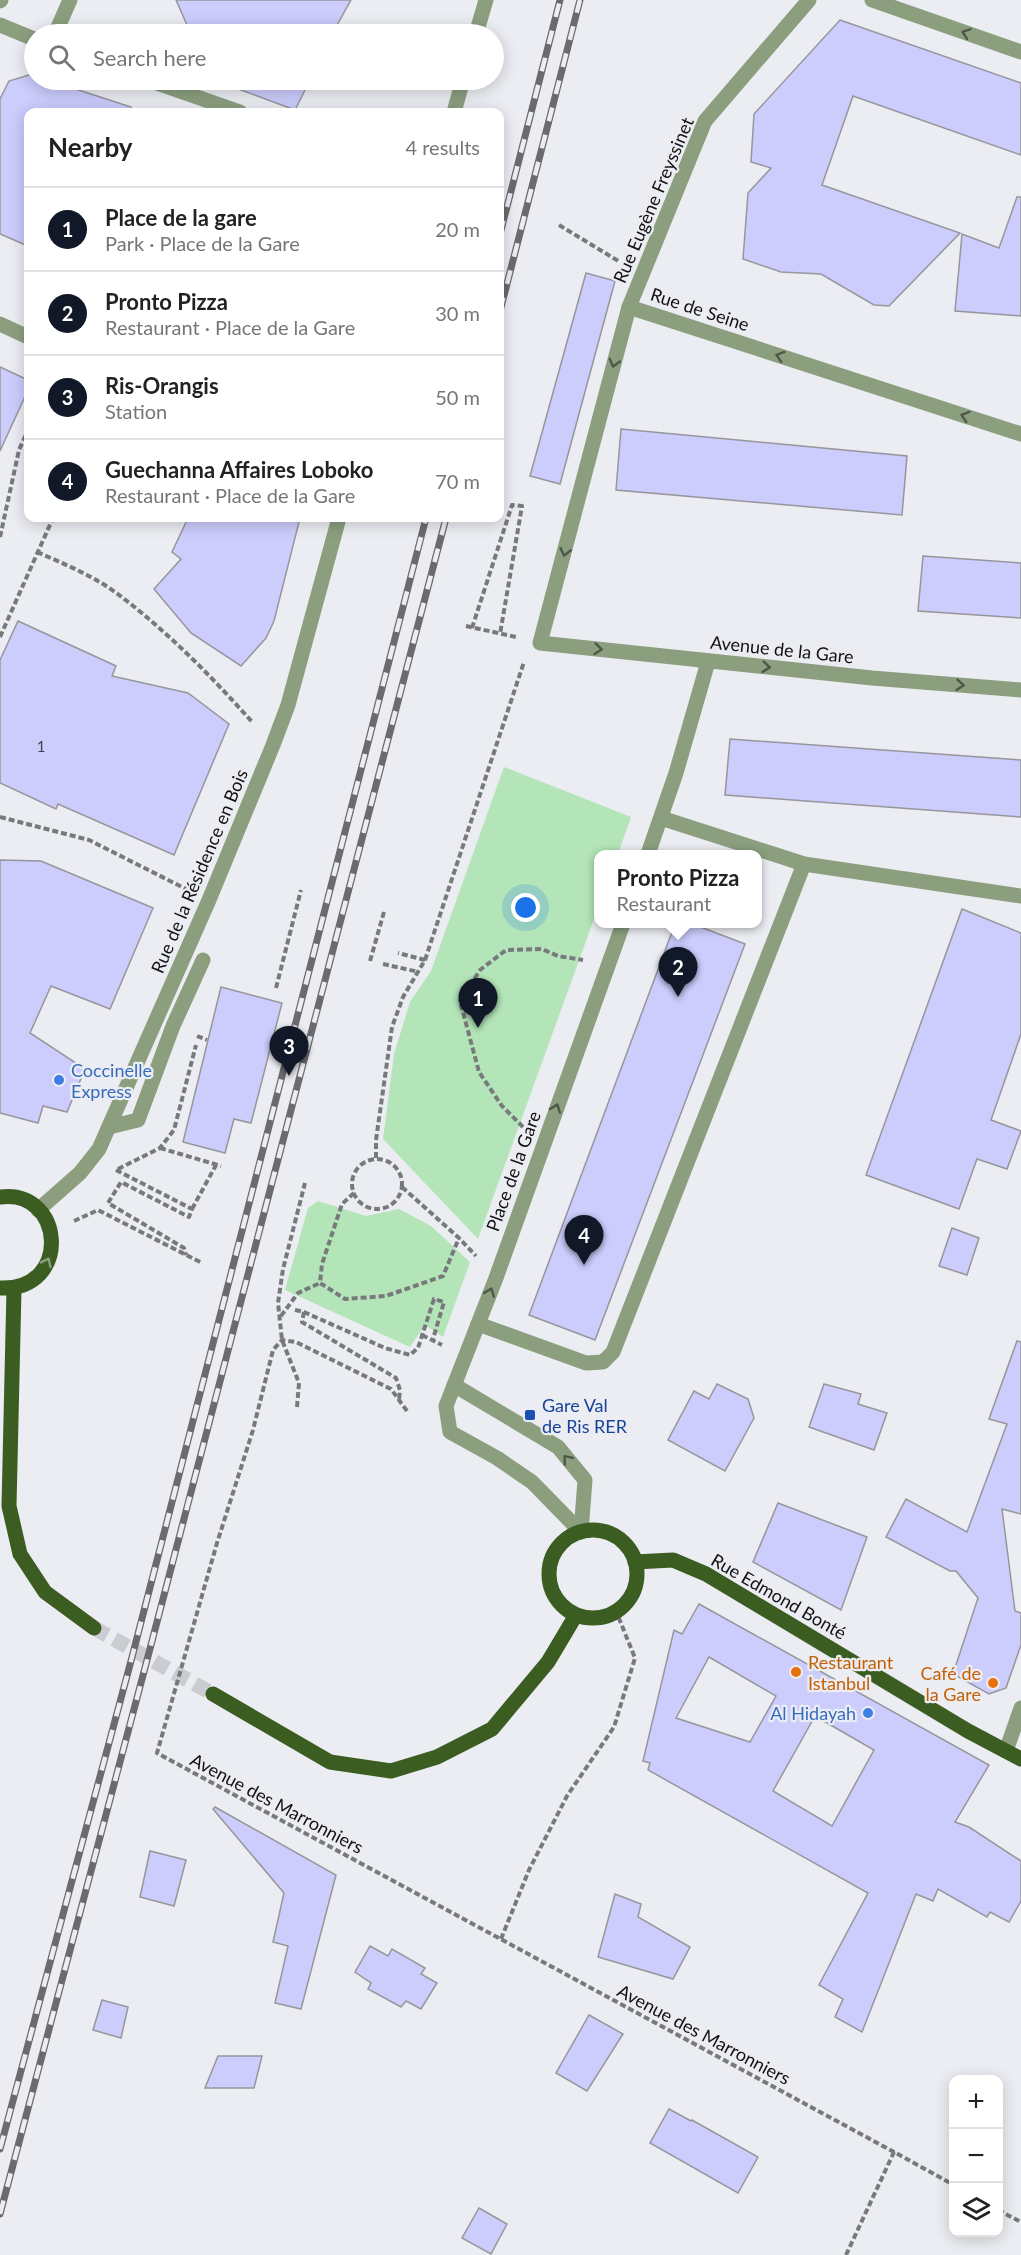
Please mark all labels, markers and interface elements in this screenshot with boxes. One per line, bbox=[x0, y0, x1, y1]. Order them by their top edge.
search box bbox=[24, 24, 504, 90]
one-way arrow bbox=[961, 27, 972, 40]
icon: search bbox=[45, 41, 78, 74]
text: Search here bbox=[93, 44, 206, 71]
street label: Rue Eugène Freyssinet bbox=[608, 113, 698, 286]
text: Nearby bbox=[48, 131, 133, 163]
text: 4 results bbox=[405, 135, 480, 159]
text: Place de la gare bbox=[105, 204, 257, 231]
text: 1 bbox=[62, 217, 73, 241]
text: 20 m bbox=[435, 217, 480, 241]
text: Park · Place de la Gare bbox=[105, 231, 300, 255]
street label: Rue de Seine bbox=[648, 283, 752, 335]
text: Pronto Pizza bbox=[105, 288, 228, 315]
text: 2 bbox=[62, 301, 73, 325]
text: 30 m bbox=[435, 301, 480, 325]
text: Restaurant · Place de la Gare bbox=[105, 315, 355, 339]
one-way arrow bbox=[775, 350, 786, 363]
one-way arrow bbox=[609, 357, 621, 368]
text: Ris-Orangis bbox=[105, 372, 219, 399]
text: 3 bbox=[62, 385, 73, 409]
text: 50 m bbox=[435, 385, 480, 409]
text: Station bbox=[105, 399, 167, 423]
one-way arrow bbox=[960, 410, 971, 423]
text: Guechanna Affaires Loboko bbox=[105, 456, 373, 483]
text: 4 bbox=[62, 469, 73, 493]
text: 70 m bbox=[435, 469, 480, 493]
text: Restaurant · Place de la Gare bbox=[105, 483, 355, 507]
one-way arrow bbox=[560, 547, 573, 557]
street label: Avenue de la Gare bbox=[709, 631, 855, 667]
one-way arrow bbox=[594, 643, 603, 655]
one-way arrow bbox=[761, 660, 771, 673]
one-way arrow bbox=[956, 678, 965, 691]
house number: 1 bbox=[37, 737, 45, 755]
street label: Rue de la Résidence en Bois bbox=[146, 765, 252, 976]
popup bbox=[594, 850, 762, 928]
text: Pronto Pizza bbox=[617, 864, 739, 891]
text: Restaurant bbox=[617, 891, 711, 915]
your location bbox=[511, 893, 540, 922]
pin: 2 bbox=[658, 948, 698, 997]
pin: 1 bbox=[458, 978, 498, 1028]
pin: 3 bbox=[270, 1026, 308, 1076]
place label: Coccinelle Express bbox=[71, 1059, 152, 1102]
marker: Coccinelle Express bbox=[52, 1073, 66, 1087]
one-way arrow bbox=[549, 1103, 562, 1114]
street label: Place de la Gare bbox=[481, 1108, 545, 1234]
pin: 4 bbox=[564, 1216, 604, 1265]
one-way arrow bbox=[40, 1258, 51, 1268]
one-way arrow bbox=[483, 1287, 496, 1297]
place label: Gare Val de Ris RER bbox=[542, 1394, 628, 1437]
marker: Gare Val de Ris RER bbox=[523, 1408, 537, 1422]
one-way arrow bbox=[564, 1455, 575, 1466]
street label: Rue Edmond Bonté bbox=[707, 1548, 851, 1644]
place label: Restaurant Istanbul bbox=[808, 1651, 894, 1694]
place label: Café de la Gare bbox=[920, 1662, 981, 1705]
marker: Restaurant Istanbul bbox=[789, 1665, 803, 1679]
marker: Café de la Gare bbox=[986, 1676, 1000, 1690]
place label: Al Hidayah bbox=[770, 1702, 856, 1724]
marker: Al Hidayah bbox=[861, 1706, 875, 1720]
street label: Avenue des Marronniers bbox=[187, 1748, 367, 1858]
street label: Avenue des Marronniers bbox=[614, 1979, 794, 2089]
map controls bbox=[949, 2075, 1003, 2237]
button: + bbox=[949, 2075, 1003, 2129]
button: − bbox=[949, 2129, 1003, 2183]
button: layers bbox=[949, 2183, 1003, 2237]

